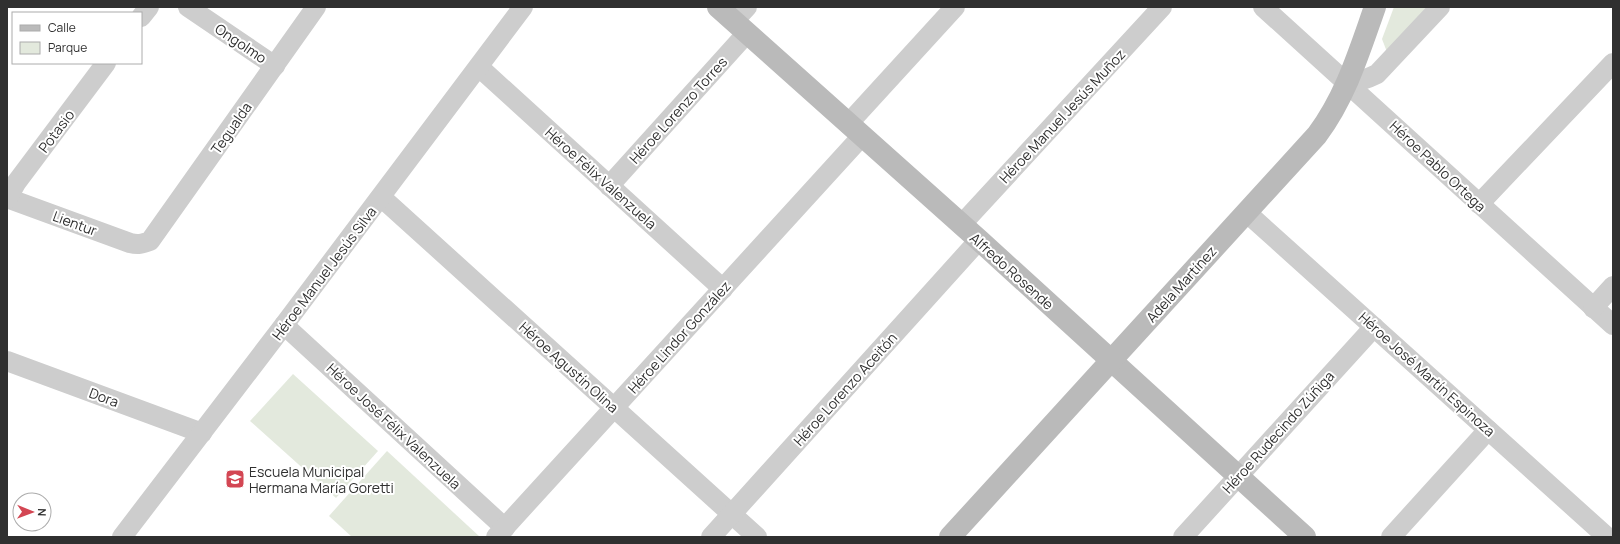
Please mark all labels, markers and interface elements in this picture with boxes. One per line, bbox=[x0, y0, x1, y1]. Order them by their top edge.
legend bbox=[12, 12, 142, 64]
text: Calle bbox=[48, 19, 76, 36]
street label: Ongolmo bbox=[211, 19, 271, 67]
text: Parque bbox=[48, 39, 87, 56]
street label: Héroe Manuel Jesús Muñoz bbox=[995, 45, 1129, 187]
street label: Héroe Lorenzo Torres bbox=[625, 53, 731, 167]
street label: Tegualda bbox=[206, 98, 256, 158]
street label: Potasio bbox=[34, 106, 78, 156]
street label: Héroe Pablo Ortega bbox=[1386, 116, 1490, 216]
street label: Héroe Félix Valenzuela bbox=[541, 123, 661, 233]
street label: Héroe Manuel Jesús Silva bbox=[268, 202, 380, 344]
street label: Lientur bbox=[50, 206, 100, 240]
street label: Alfredo Rosende bbox=[966, 228, 1058, 314]
street label: Adela Martínez bbox=[1142, 242, 1220, 326]
street label: Héroe Lindor González bbox=[623, 277, 735, 397]
street label: Héroe José Martín Espinoza bbox=[1355, 308, 1499, 440]
street label: Héroe Agustín Olina bbox=[515, 317, 623, 417]
street label: Héroe Lorenzo Aceitón bbox=[789, 328, 901, 450]
street label: Héroe José Félix Valenzuela bbox=[323, 359, 465, 493]
street label: Héroe Rudecindo Zúñiga bbox=[1218, 367, 1338, 497]
street label: Dora bbox=[87, 383, 121, 411]
place label: Escuela Municipal Hermana María Goretti bbox=[249, 462, 394, 497]
school or university icon: Escuela Municipal Hermana María Goretti bbox=[224, 468, 246, 490]
north arrow bbox=[12, 492, 52, 532]
text: N bbox=[35, 508, 50, 516]

